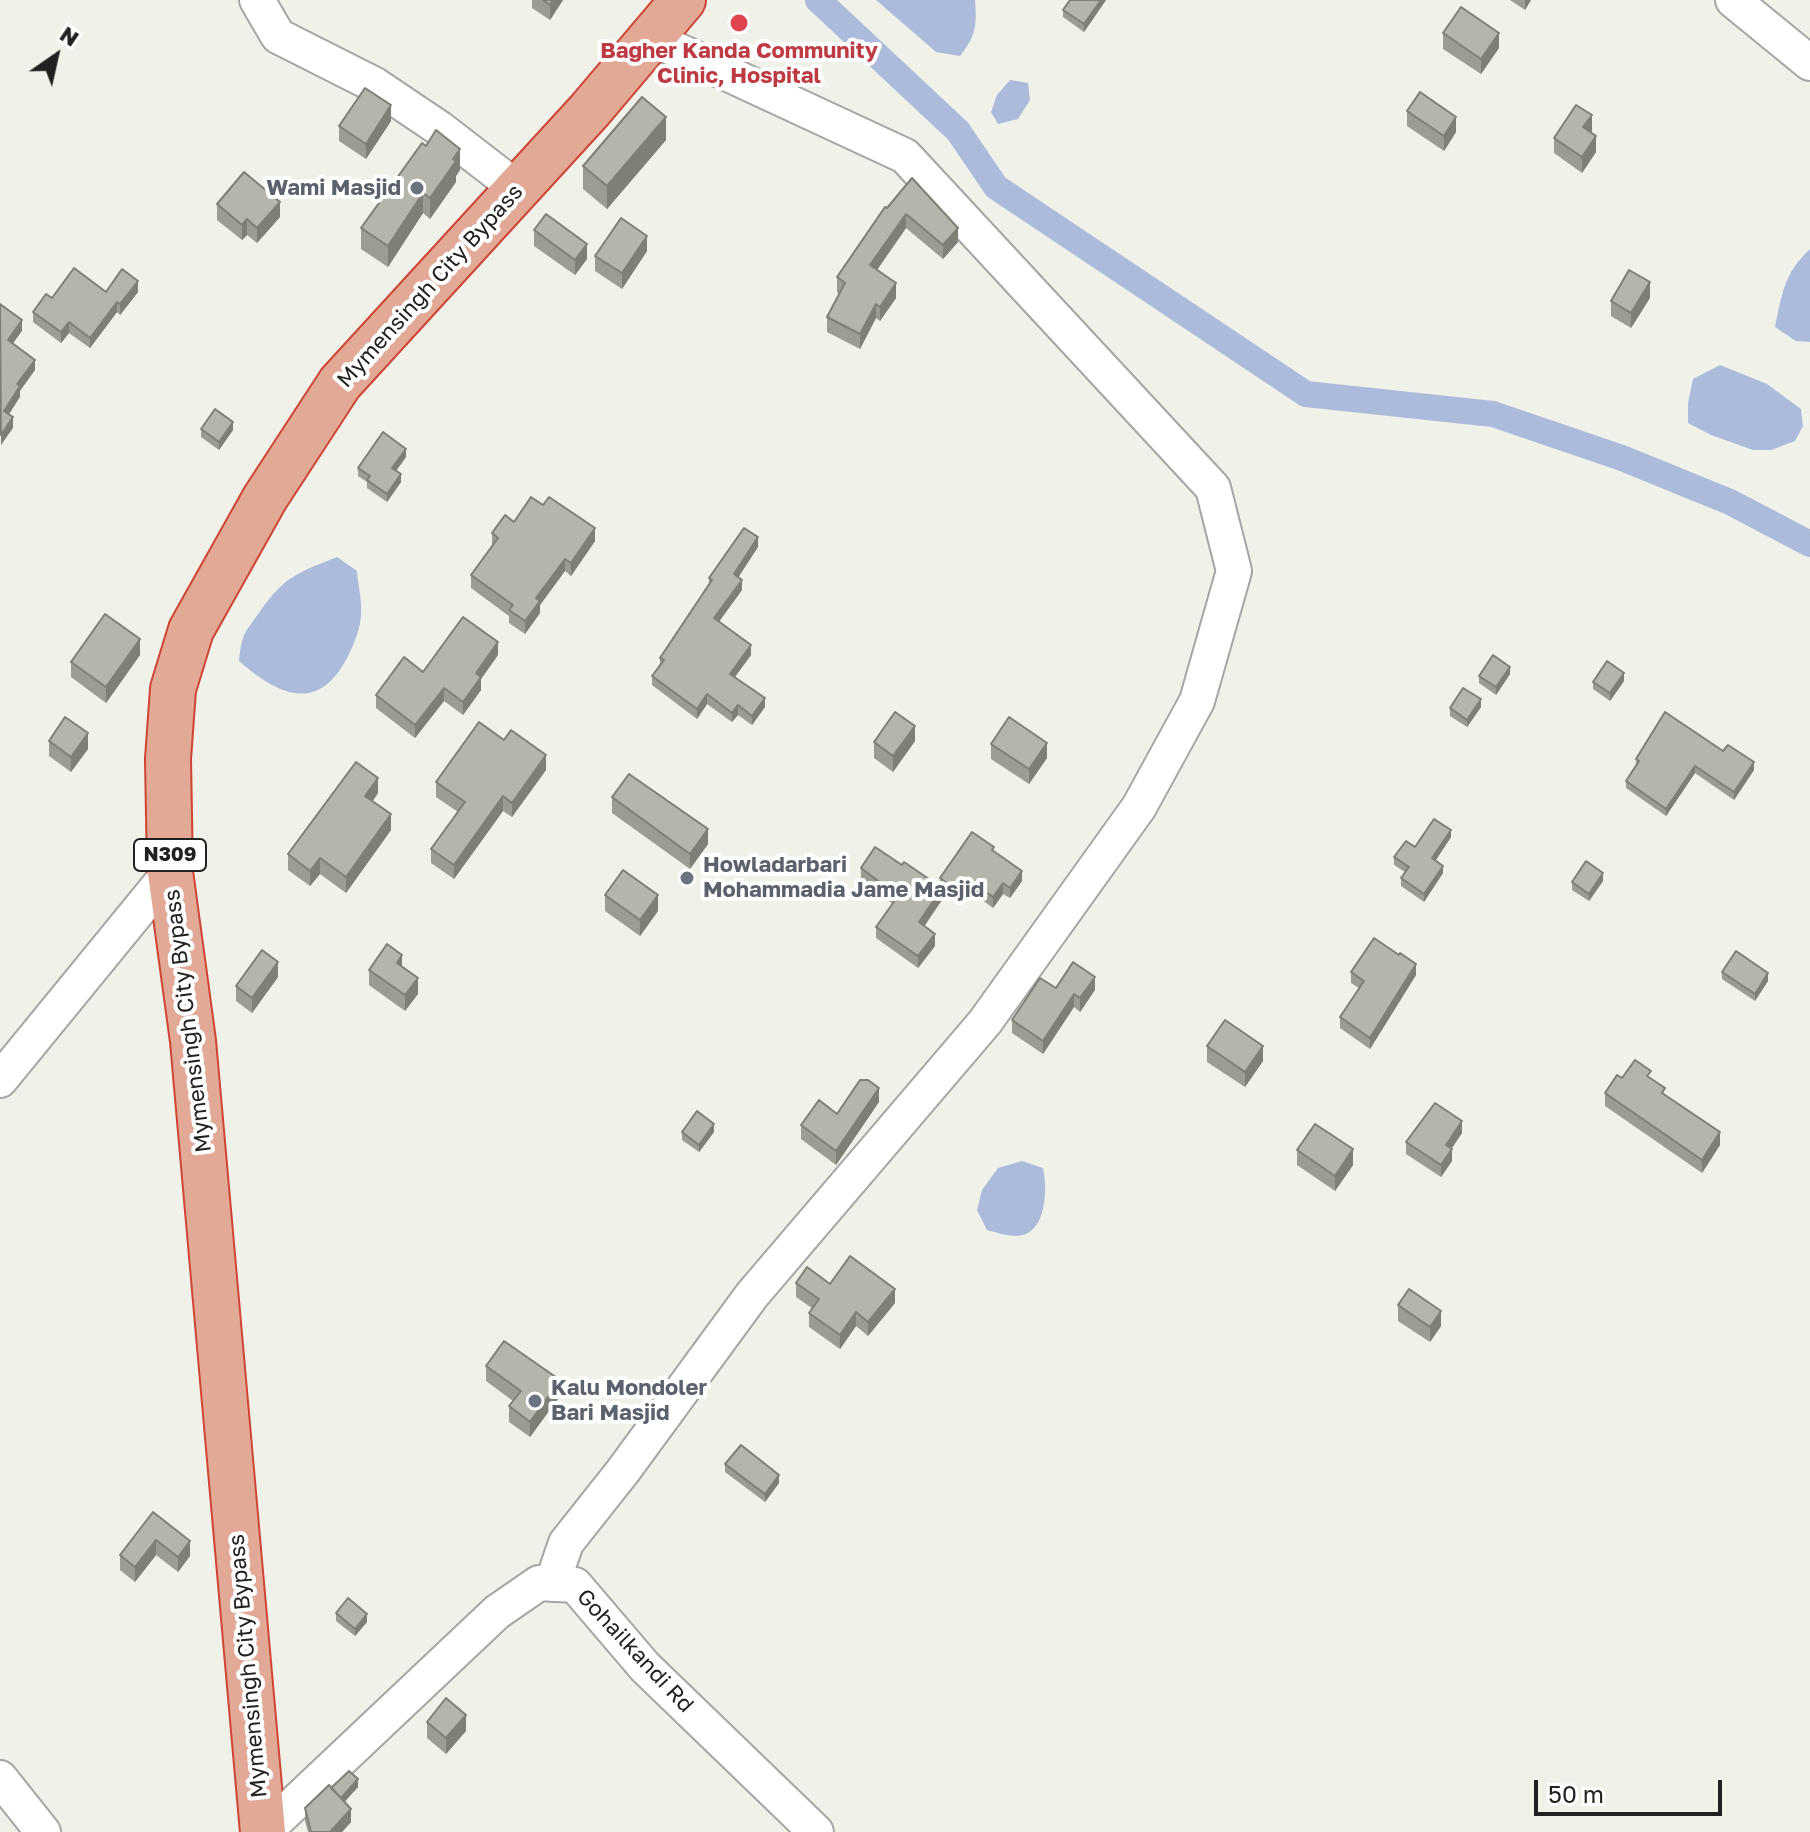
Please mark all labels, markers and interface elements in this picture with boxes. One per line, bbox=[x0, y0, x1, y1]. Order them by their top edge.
marker: Bagher Kanda Community Clinic, Hospital bbox=[728, 12, 750, 34]
north arrow bbox=[16, 16, 96, 96]
text: N bbox=[55, 20, 84, 52]
place label: Bagher Kanda Community Clinic, Hospital bbox=[600, 38, 878, 90]
place label: Wami Masjid bbox=[266, 175, 401, 201]
street label: Mymensingh City Bypass bbox=[332, 179, 528, 393]
marker: Wami Masjid bbox=[408, 179, 426, 197]
road number: N309 bbox=[134, 839, 206, 871]
place label: Howladarbari Mohammadia Jame Masjid bbox=[703, 852, 984, 904]
marker: Howladarbari Mohammadia Jame Masjid bbox=[678, 869, 696, 887]
street label: Mymensingh City Bypass bbox=[159, 888, 217, 1154]
place label: Kalu Mondoler Bari Masjid bbox=[551, 1375, 707, 1426]
marker: Kalu Mondoler Bari Masjid bbox=[526, 1392, 544, 1410]
street label: Mymensingh City Bypass bbox=[223, 1533, 273, 1799]
street label: Gohailkandi Rd bbox=[571, 1584, 699, 1718]
scale bar bbox=[1538, 1764, 1726, 1814]
text: 50 m bbox=[1548, 1779, 1604, 1808]

